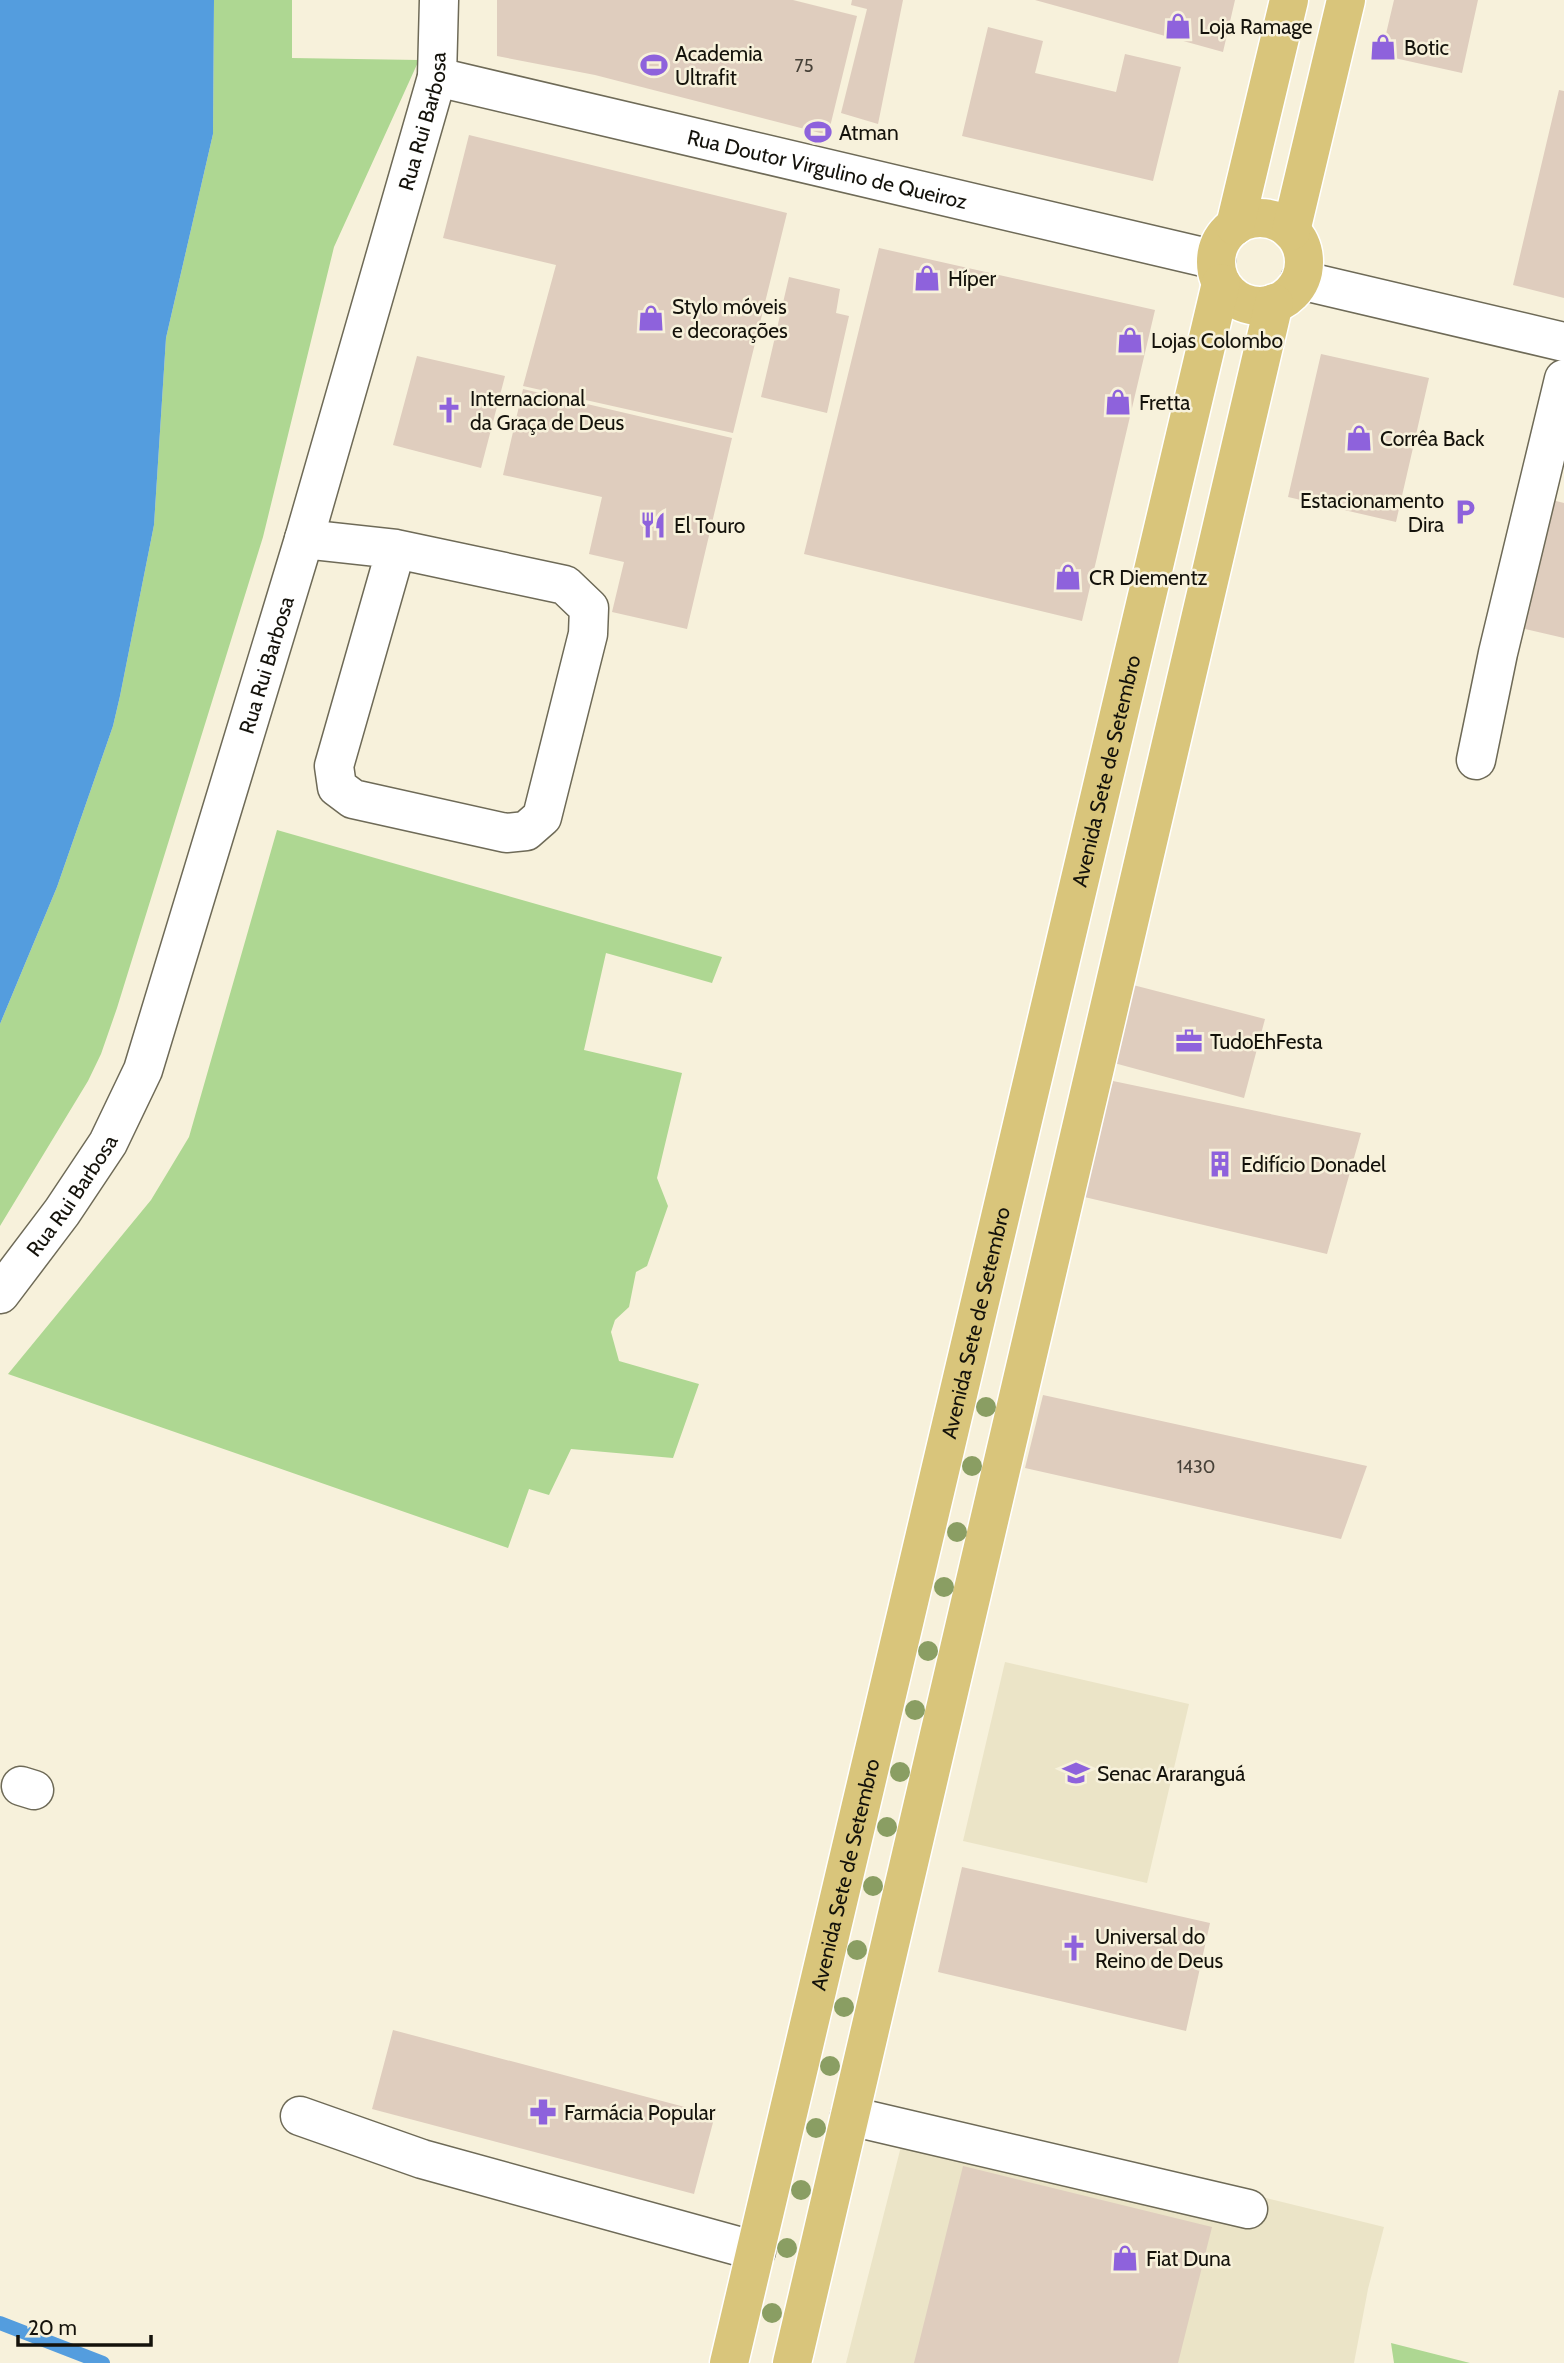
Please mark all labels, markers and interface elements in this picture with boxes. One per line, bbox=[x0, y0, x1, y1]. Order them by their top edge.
shop icon: Loja Ramage bbox=[1163, 11, 1193, 41]
place label: Loja Ramage bbox=[1199, 14, 1313, 40]
shop icon: Botic bbox=[1368, 32, 1398, 62]
place label: Botic bbox=[1404, 35, 1449, 60]
place label: Academia Ultrafit bbox=[675, 41, 763, 90]
sports icon: Academia Ultrafit bbox=[639, 50, 669, 80]
street label: Rua Rui Barbosa bbox=[393, 52, 450, 193]
house number: 75 bbox=[795, 55, 813, 77]
sports icon: Atman bbox=[803, 117, 833, 147]
place label: Atman bbox=[839, 120, 899, 145]
street label: Rua Doutor Virgulino de Queiroz bbox=[685, 124, 970, 214]
shop icon: Híper bbox=[912, 263, 942, 293]
place label: Híper bbox=[948, 266, 997, 291]
place label: Stylo móveis e decorações bbox=[672, 294, 788, 343]
shop icon: Stylo móveis e decorações bbox=[636, 303, 666, 333]
shop icon: Lojas Colombo bbox=[1115, 325, 1145, 355]
place label: Lojas Colombo bbox=[1151, 328, 1283, 354]
place label: Internacional da Graça de Deus bbox=[470, 386, 624, 435]
shop icon: Fretta bbox=[1103, 387, 1133, 417]
place label: Fretta bbox=[1139, 390, 1190, 415]
church icon: Internacional da Graça de Deus bbox=[434, 395, 464, 425]
shop icon: Corrêa Back bbox=[1344, 423, 1374, 453]
place label: Corrêa Back bbox=[1380, 426, 1485, 451]
place label: Estacionamento Dira bbox=[1300, 488, 1444, 537]
parking icon: Estacionamento Dira bbox=[1450, 497, 1480, 527]
restaurant icon: El Touro bbox=[638, 510, 668, 540]
place label: El Touro bbox=[674, 513, 745, 538]
shop icon: CR Diementz bbox=[1053, 562, 1083, 592]
place label: CR Diementz bbox=[1089, 565, 1207, 590]
street label: Rua Rui Barbosa bbox=[233, 593, 298, 737]
street label: Avenida Sete de Setembro bbox=[1066, 653, 1145, 889]
office icon: TudoEhFesta bbox=[1174, 1026, 1204, 1056]
place label: TudoEhFesta bbox=[1210, 1029, 1322, 1054]
street label: Rua Rui Barbosa bbox=[21, 1131, 122, 1261]
building icon: Edifício Donadel bbox=[1205, 1149, 1235, 1179]
place label: Edifício Donadel bbox=[1241, 1152, 1386, 1177]
street label: Avenida Sete de Setembro bbox=[936, 1204, 1015, 1441]
house number: 1430 bbox=[1177, 1456, 1215, 1478]
street label: Avenida Sete de Setembro bbox=[805, 1756, 884, 1993]
school or university icon: Senac Araranguá bbox=[1061, 1758, 1091, 1788]
place label: Senac Araranguá bbox=[1097, 1761, 1245, 1786]
place label: Universal do Reino de Deus bbox=[1095, 1924, 1224, 1973]
church icon: Universal do Reino de Deus bbox=[1059, 1933, 1089, 1963]
pharmacy icon: Farmácia Popular bbox=[528, 2097, 558, 2127]
place label: Farmácia Popular bbox=[564, 2100, 716, 2125]
shop icon: Fiat Duna bbox=[1110, 2243, 1140, 2273]
place label: Fiat Duna bbox=[1146, 2246, 1231, 2271]
scale bar bbox=[18, 2304, 150, 2348]
text: 20 m bbox=[28, 2315, 77, 2340]

